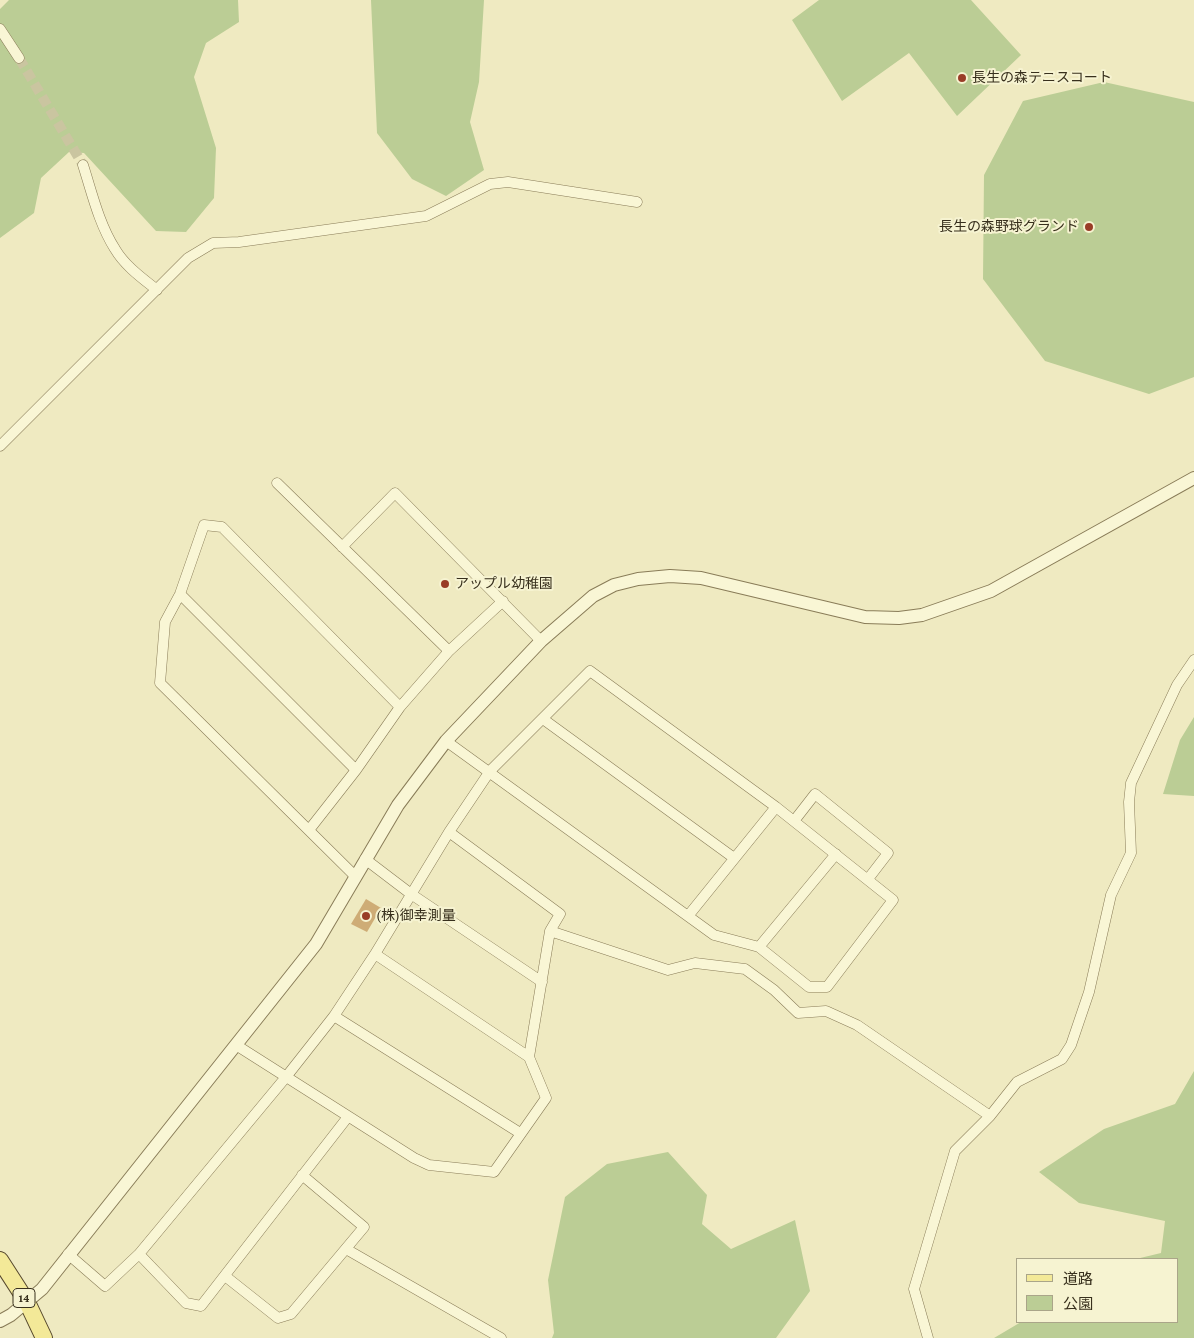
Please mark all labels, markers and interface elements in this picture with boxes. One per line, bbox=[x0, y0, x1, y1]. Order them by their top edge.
place label: 長生の森テニスコート bbox=[972, 70, 1112, 86]
marker: 長生の森テニスコート bbox=[956, 72, 968, 84]
place label: 長生の森野球グランド bbox=[939, 219, 1079, 235]
marker: 長生の森野球グランド bbox=[1083, 221, 1095, 233]
place label: アップル幼稚園 bbox=[455, 576, 553, 592]
marker: アップル幼稚園 bbox=[439, 578, 451, 590]
place label: (株)御幸測量 bbox=[376, 908, 456, 924]
marker: (株)御幸測量 bbox=[360, 910, 372, 922]
legend bbox=[1016, 1258, 1179, 1323]
text: 道路 bbox=[1063, 1271, 1093, 1287]
road number: 14 bbox=[13, 1289, 35, 1308]
text: 公園 bbox=[1063, 1296, 1093, 1312]

